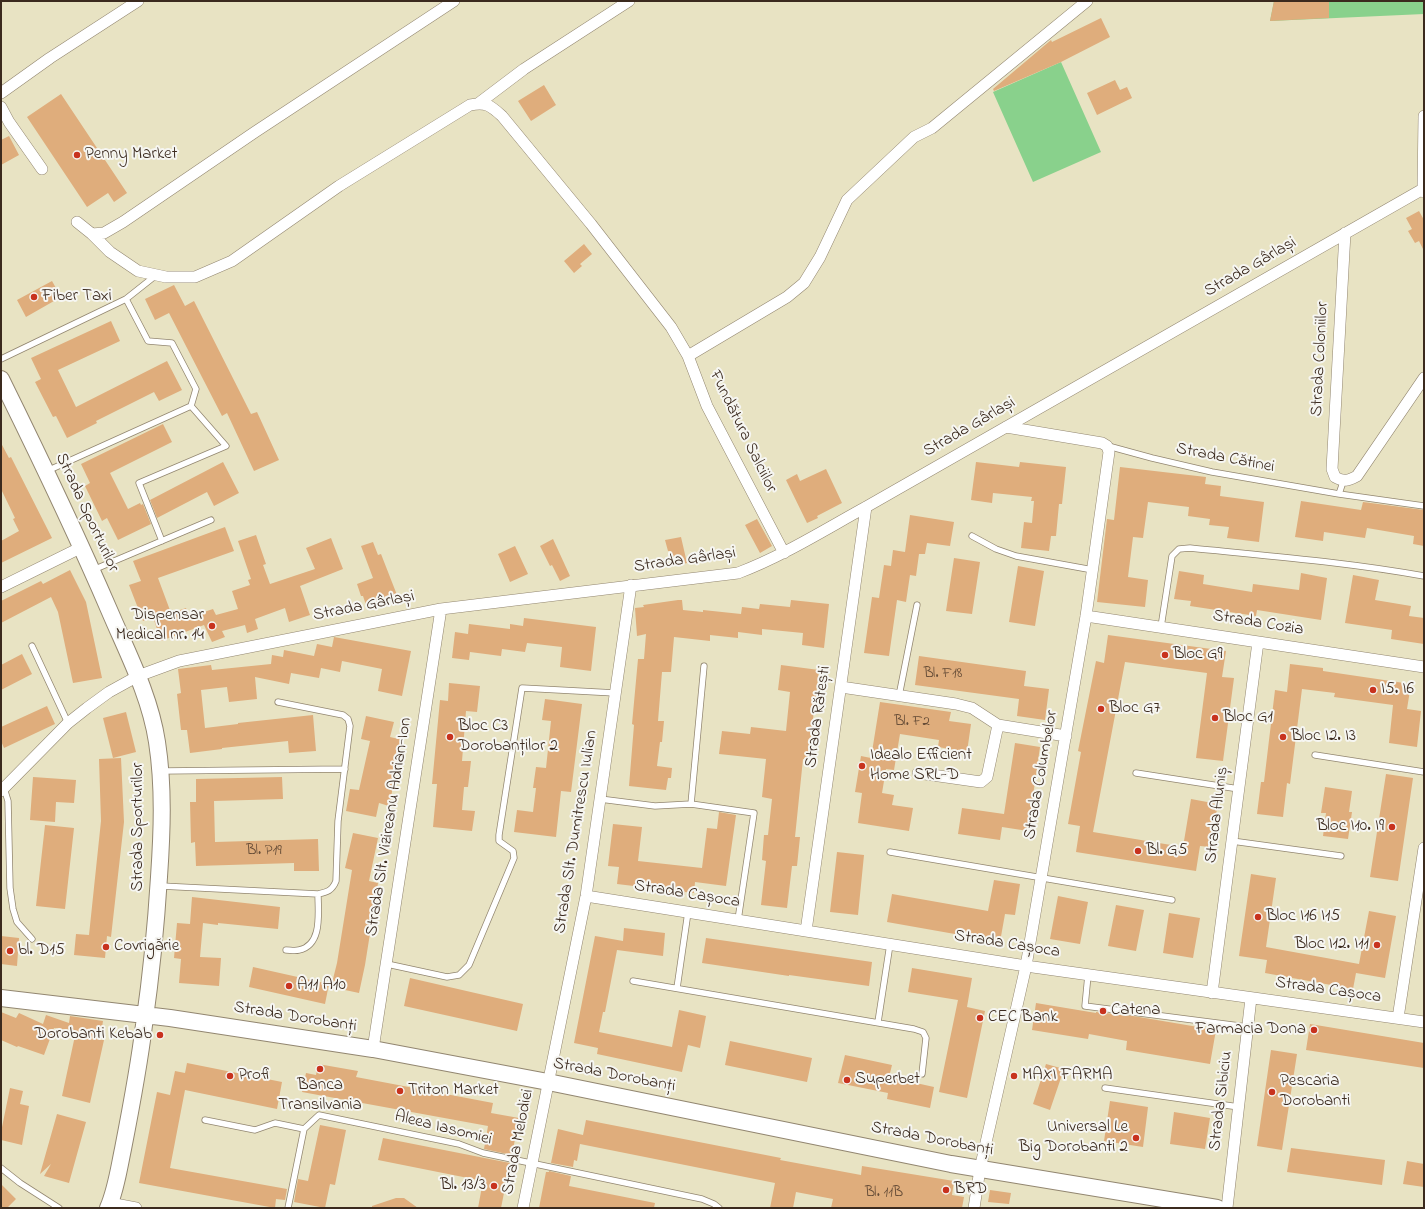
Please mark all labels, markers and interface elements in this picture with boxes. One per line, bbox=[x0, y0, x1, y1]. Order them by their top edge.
place label: Penny Market bbox=[85, 145, 177, 165]
marker: Penny Market bbox=[72, 150, 82, 160]
street label: Strada Gârlași bbox=[1201, 233, 1301, 303]
place label: Fiber Taxi bbox=[42, 287, 112, 307]
marker: Fiber Taxi bbox=[29, 292, 39, 302]
street label: Strada Coloniilor bbox=[1308, 301, 1334, 417]
street label: Fundătura Salciilor bbox=[704, 367, 780, 497]
street label: Strada Gârlași bbox=[920, 393, 1020, 463]
street label: Strada Cătinei bbox=[1174, 439, 1276, 479]
street label: Strada Sporturilor bbox=[49, 450, 123, 576]
street label: Strada Gârlași bbox=[633, 544, 737, 578]
street label: Strada Gârlași bbox=[312, 587, 416, 627]
place label: Dispensar Medical nr. 14 bbox=[116, 606, 204, 646]
street label: Strada Cozia bbox=[1211, 607, 1305, 641]
marker: Dispensar Medical nr. 14 bbox=[207, 621, 217, 631]
place label: Bloc G9 bbox=[1173, 645, 1223, 665]
marker: Bloc G9 bbox=[1160, 650, 1170, 660]
street label: Strada Rătești bbox=[802, 665, 836, 769]
house number: Bl. F18 bbox=[924, 666, 962, 684]
place label: I5. I6 bbox=[1381, 680, 1414, 700]
marker: I5. I6 bbox=[1368, 685, 1378, 695]
place label: Bloc G7 bbox=[1109, 699, 1161, 719]
marker: Bloc G7 bbox=[1096, 704, 1106, 714]
place label: Bloc G1 bbox=[1223, 708, 1273, 728]
street label: Strada Columbelor bbox=[1021, 709, 1063, 841]
marker: Bloc G1 bbox=[1210, 713, 1220, 723]
house number: Bl. F2 bbox=[894, 714, 930, 732]
street label: Strada Slt. Vizireanu Adrian-Ion bbox=[363, 716, 417, 938]
place label: Bloc C3 Dorobanților 2 bbox=[458, 717, 558, 757]
place label: Bloc I2. I3 bbox=[1291, 727, 1356, 747]
street label: Strada Slt. Dumitrescu Iulian bbox=[551, 729, 603, 935]
marker: Bloc C3 Dorobanților 2 bbox=[445, 732, 455, 742]
marker: Bloc I2. I3 bbox=[1278, 732, 1288, 742]
place label: Idealo Efficient Home SRL-D bbox=[870, 746, 972, 786]
marker: Idealo Efficient Home SRL-D bbox=[857, 761, 867, 771]
street label: Strada Sporturilor bbox=[129, 762, 149, 892]
street label: Strada Aluniș bbox=[1202, 766, 1234, 864]
place label: Bloc I10. I9 bbox=[1317, 817, 1384, 837]
marker: Bloc I10. I9 bbox=[1387, 822, 1397, 832]
place label: Bl. G5 bbox=[1146, 841, 1187, 861]
house number: Bl. P19 bbox=[246, 843, 282, 861]
marker: Bl. G5 bbox=[1133, 846, 1143, 856]
street label: Strada Cașoca bbox=[633, 877, 741, 913]
place label: Bloc I16 I15 bbox=[1266, 907, 1340, 927]
marker: Bloc I16 I15 bbox=[1253, 912, 1263, 922]
street label: Strada Cașoca bbox=[953, 927, 1061, 963]
place label: Bloc I12. I11 bbox=[1295, 935, 1369, 955]
place label: Covrigărie bbox=[114, 937, 179, 957]
marker: Bloc I12. I11 bbox=[1372, 940, 1382, 950]
place label: bl. D15 bbox=[18, 941, 65, 961]
marker: Covrigărie bbox=[101, 942, 111, 952]
marker: bl. D15 bbox=[5, 946, 15, 956]
street label: Strada Cașoca bbox=[1274, 973, 1382, 1009]
place label: A11 A10 bbox=[297, 976, 346, 996]
marker: A11 A10 bbox=[284, 981, 294, 991]
street label: Strada Dorobanți bbox=[232, 998, 358, 1038]
place label: Catena bbox=[1111, 1001, 1160, 1021]
marker: Catena bbox=[1098, 1006, 1108, 1016]
place label: CEC Bank bbox=[988, 1008, 1058, 1028]
marker: CEC Bank bbox=[975, 1013, 985, 1023]
place label: Farmacia Dona bbox=[1195, 1020, 1306, 1040]
place label: Dorobanti Kebab bbox=[35, 1025, 152, 1045]
marker: Farmacia Dona bbox=[1309, 1025, 1319, 1035]
marker: Dorobanti Kebab bbox=[155, 1030, 165, 1040]
street label: Strada Sibiciu bbox=[1206, 1050, 1238, 1152]
street label: Strada Dorobanți bbox=[551, 1054, 677, 1098]
marker: Banca Transilvania bbox=[315, 1064, 325, 1074]
place label: Profi bbox=[238, 1066, 272, 1086]
place label: MAXI FARMA bbox=[1022, 1066, 1113, 1086]
place label: Superbet bbox=[855, 1070, 920, 1090]
marker: Profi bbox=[225, 1071, 235, 1081]
marker: MAXI FARMA bbox=[1009, 1071, 1019, 1081]
place label: Pescaria Dorobanti bbox=[1280, 1072, 1350, 1112]
marker: Superbet bbox=[842, 1075, 852, 1085]
place label: Banca Transilvania bbox=[278, 1076, 362, 1116]
place label: Triton Market bbox=[408, 1081, 499, 1101]
marker: Triton Market bbox=[395, 1086, 405, 1096]
marker: Pescaria Dorobanti bbox=[1267, 1087, 1277, 1097]
street label: Strada Melodiei bbox=[499, 1088, 539, 1196]
street label: Aleea Iasomiei bbox=[392, 1107, 494, 1151]
street label: Strada Dorobanți bbox=[869, 1118, 995, 1162]
place label: Universal Le Big Dorobanti 2 bbox=[1019, 1118, 1128, 1158]
marker: Universal Le Big Dorobanti 2 bbox=[1131, 1133, 1141, 1143]
place label: Bl. 13/3 bbox=[440, 1176, 486, 1196]
place label: BRD bbox=[954, 1180, 987, 1200]
marker: Bl. 13/3 bbox=[489, 1181, 499, 1191]
house number: Bl. 11B bbox=[865, 1185, 903, 1203]
marker: BRD bbox=[941, 1185, 951, 1195]

